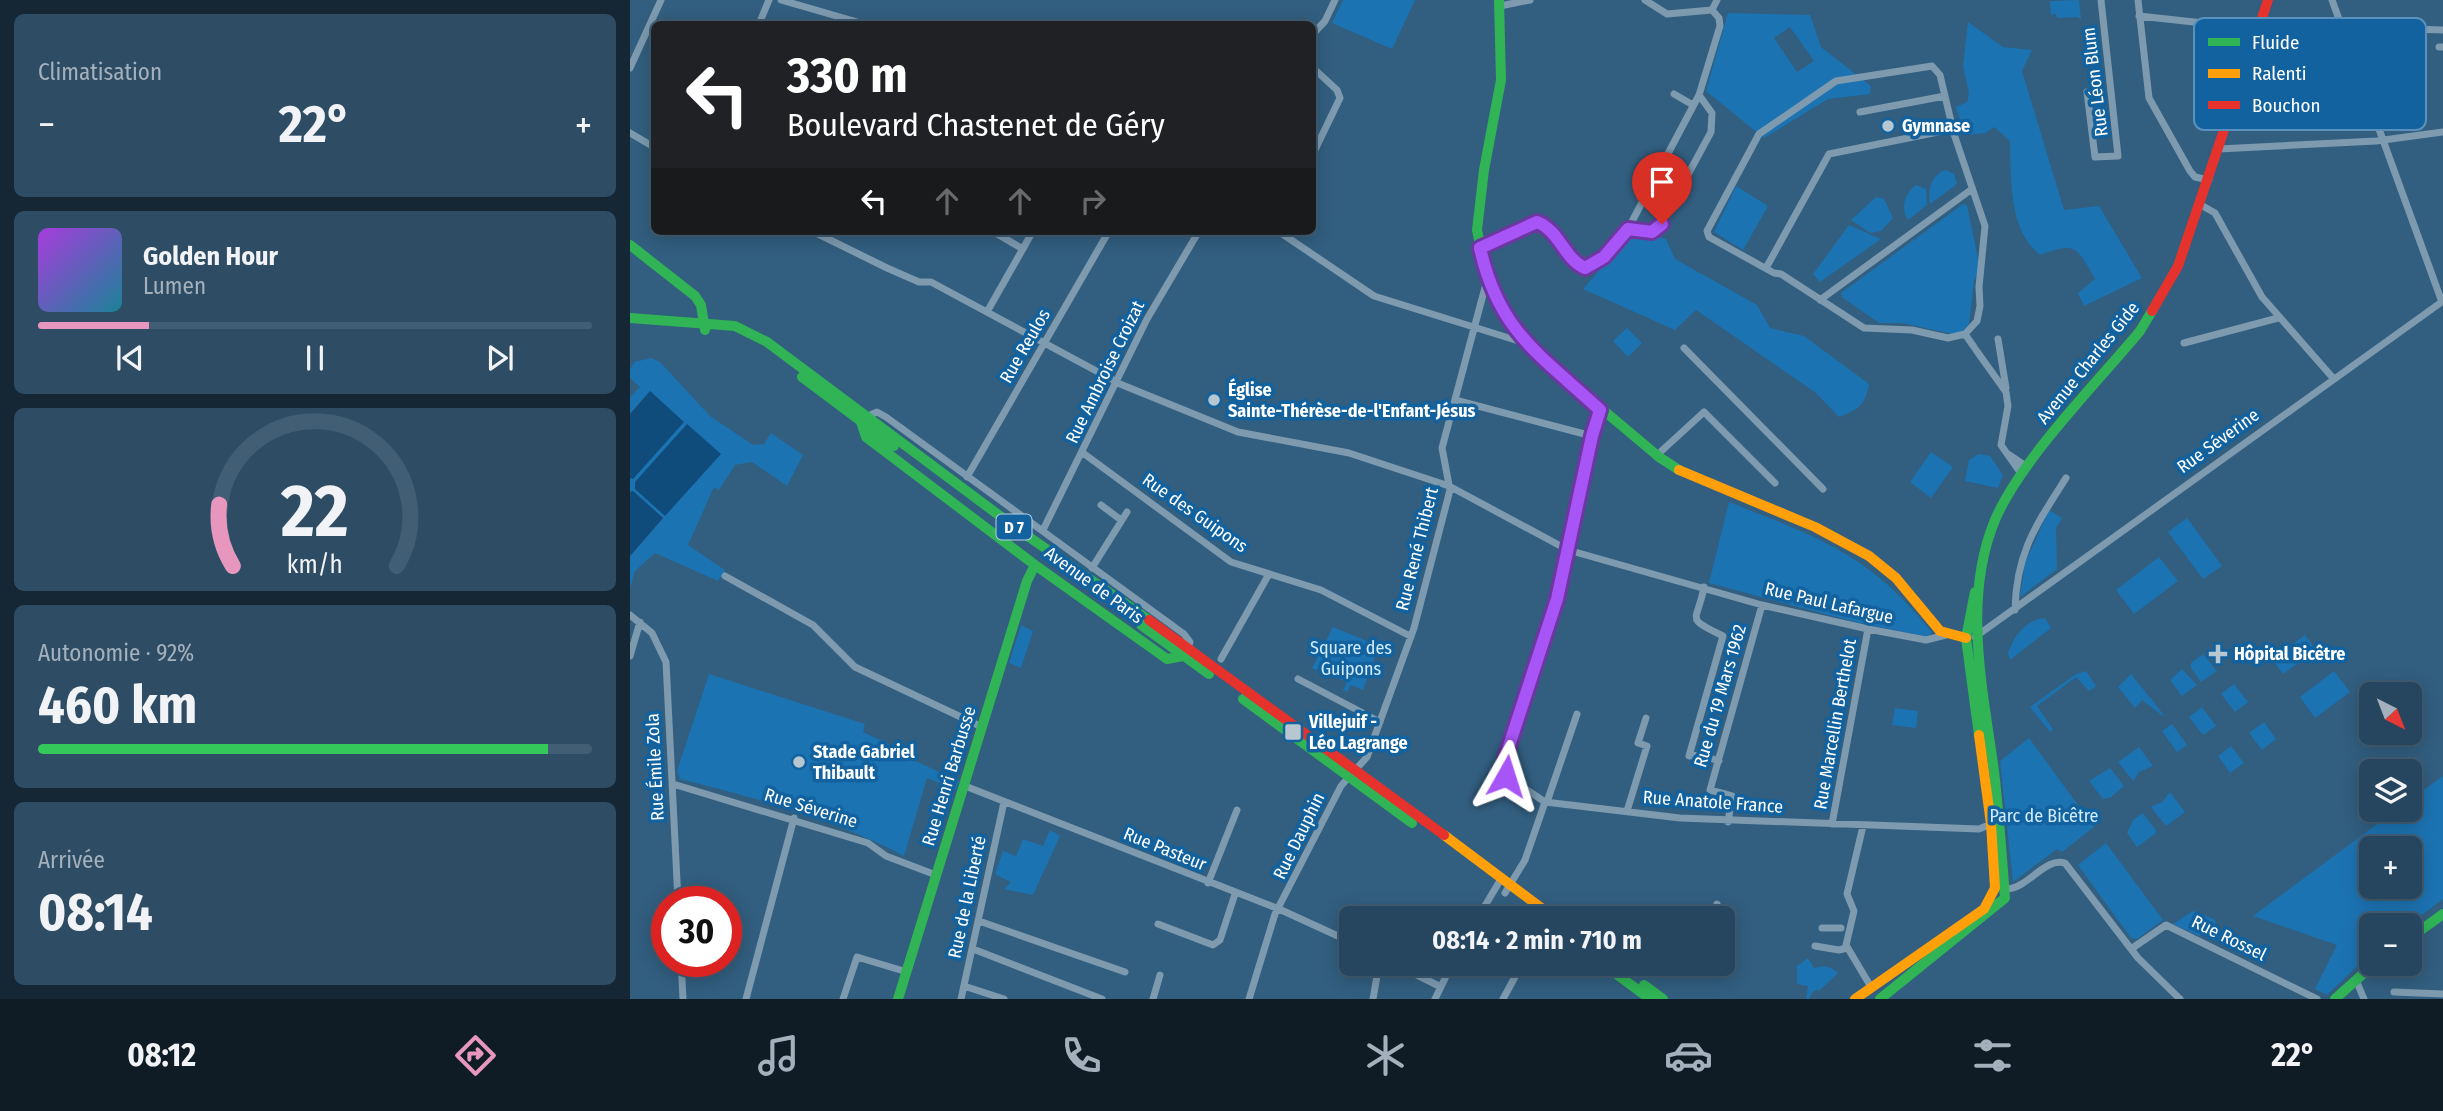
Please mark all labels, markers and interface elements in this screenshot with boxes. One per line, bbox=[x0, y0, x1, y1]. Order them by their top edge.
legend bbox=[2194, 18, 2426, 130]
street label: Rue Léon Blum bbox=[2077, 26, 2113, 138]
text: Fluide bbox=[2252, 31, 2299, 54]
text: 330 m bbox=[787, 46, 908, 105]
icon: left bbox=[672, 49, 763, 140]
text: Climatisation bbox=[38, 58, 162, 86]
text: Ralenti bbox=[2252, 62, 2307, 85]
text: 22° bbox=[279, 93, 351, 156]
text: Bouchon bbox=[2252, 94, 2320, 117]
text: − bbox=[38, 102, 55, 148]
text: + bbox=[575, 102, 592, 148]
text: Boulevard Chastenet de Géry bbox=[787, 106, 1165, 144]
place label: Gymnase bbox=[1902, 115, 1970, 137]
marker: Gymnase bbox=[1880, 118, 1896, 134]
pin bbox=[1632, 152, 1692, 224]
icon: arrive bbox=[1643, 163, 1681, 201]
icon: left bbox=[855, 182, 893, 220]
icon: ahead bbox=[928, 182, 966, 220]
icon: ahead bbox=[1001, 182, 1039, 220]
icon: right bbox=[1074, 182, 1112, 220]
text: Golden Hour bbox=[143, 241, 278, 272]
text: Lumen bbox=[143, 272, 206, 300]
street label: Rue Ambroise Croizat bbox=[1061, 297, 1149, 447]
street label: Avenue Charles Gide bbox=[2032, 297, 2144, 428]
street label: Rue Reulos bbox=[995, 305, 1055, 387]
icon: previous bbox=[111, 339, 149, 377]
icon: pause bbox=[296, 339, 334, 377]
icon: next bbox=[481, 339, 519, 377]
place label: Église Sainte-Thérèse-de-l'Enfant-Jésus bbox=[1228, 378, 1475, 422]
marker: Église Sainte-Thérèse-de-l'Enfant-Jésus bbox=[1206, 392, 1222, 408]
street label: Rue Séverine bbox=[2173, 404, 2263, 478]
text: 22 bbox=[280, 468, 349, 555]
street label: Rue des Guipons bbox=[1138, 469, 1252, 558]
street label: Rue René Thibert bbox=[1391, 485, 1443, 613]
road number: D 7 bbox=[996, 514, 1032, 540]
street label: Avenue de Paris bbox=[1040, 542, 1148, 628]
text: km/h bbox=[287, 549, 343, 579]
street label: Rue Paul Lafargue bbox=[1763, 578, 1896, 629]
street label: Rue du 19 Mars 1962 bbox=[1689, 622, 1751, 770]
park label: Square des Guipons bbox=[1310, 637, 1392, 680]
street label: Rue Marcellin Berthelot bbox=[1809, 637, 1861, 811]
text: Autonomie · 92% bbox=[38, 639, 194, 667]
place label: Hôpital Bicêtre bbox=[2234, 643, 2345, 665]
marker: Hôpital Bicêtre bbox=[2208, 644, 2228, 664]
text: 460 km bbox=[38, 674, 197, 737]
north arrow bbox=[2359, 682, 2422, 746]
map controls bbox=[2359, 682, 2422, 976]
street label: Rue Henri Barbusse bbox=[917, 703, 981, 848]
place label: Villejuif - Léo Lagrange bbox=[1308, 711, 1408, 754]
street label: Rue Émile Zola bbox=[640, 712, 669, 821]
marker: Villejuif - Léo Lagrange bbox=[1283, 722, 1303, 742]
position arrow bbox=[1469, 739, 1543, 813]
place label: Stade Gabriel Thibault bbox=[813, 741, 915, 784]
marker: Stade Gabriel Thibault bbox=[791, 754, 807, 770]
button: layers bbox=[2359, 759, 2422, 822]
street label: Rue Séverine bbox=[762, 783, 860, 833]
street label: Rue Anatole France bbox=[1642, 786, 1784, 818]
street label: Rue Dauphin bbox=[1269, 789, 1329, 883]
park label: Parc de Bicêtre bbox=[1990, 805, 2099, 827]
street label: Rue Pasteur bbox=[1120, 822, 1210, 876]
street label: Rue de la Liberté bbox=[943, 834, 991, 960]
button: + bbox=[2359, 836, 2422, 899]
text: Arrivée bbox=[38, 846, 105, 874]
text: 08:14 bbox=[38, 881, 153, 944]
speed limit sign: 30 bbox=[651, 886, 742, 977]
street label: Rue Rossel bbox=[2188, 911, 2270, 966]
button: − bbox=[2359, 913, 2422, 976]
text: 08:14 · 2 min · 710 m bbox=[1432, 925, 1642, 956]
icon: directions bbox=[451, 1031, 500, 1080]
icon: music bbox=[754, 1031, 803, 1080]
icon: phone bbox=[1057, 1031, 1106, 1080]
icon: climate bbox=[1361, 1031, 1410, 1080]
icon: car bbox=[1664, 1031, 1713, 1080]
icon: filters bbox=[1968, 1031, 2017, 1080]
text: 08:12 bbox=[127, 1036, 196, 1074]
text: 22° bbox=[2271, 1036, 2316, 1074]

